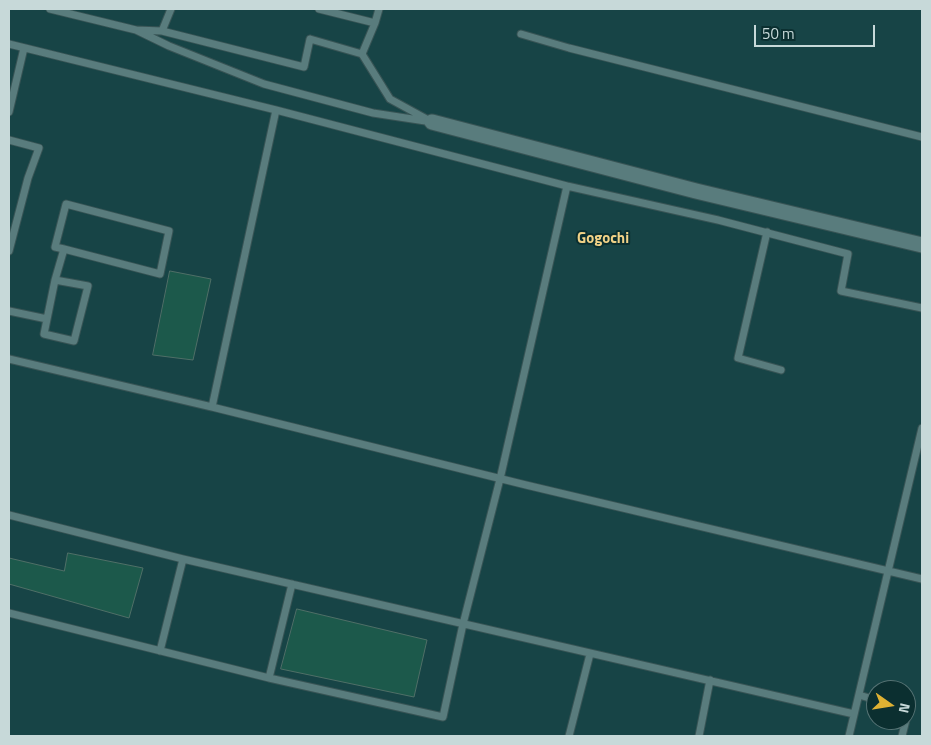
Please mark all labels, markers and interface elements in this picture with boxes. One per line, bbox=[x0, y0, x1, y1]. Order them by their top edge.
scale bar bbox=[756, 15, 877, 47]
text: 50 m bbox=[762, 22, 795, 45]
district label: Gogochi bbox=[577, 230, 629, 248]
north arrow bbox=[866, 680, 916, 730]
text: N bbox=[894, 701, 916, 715]

